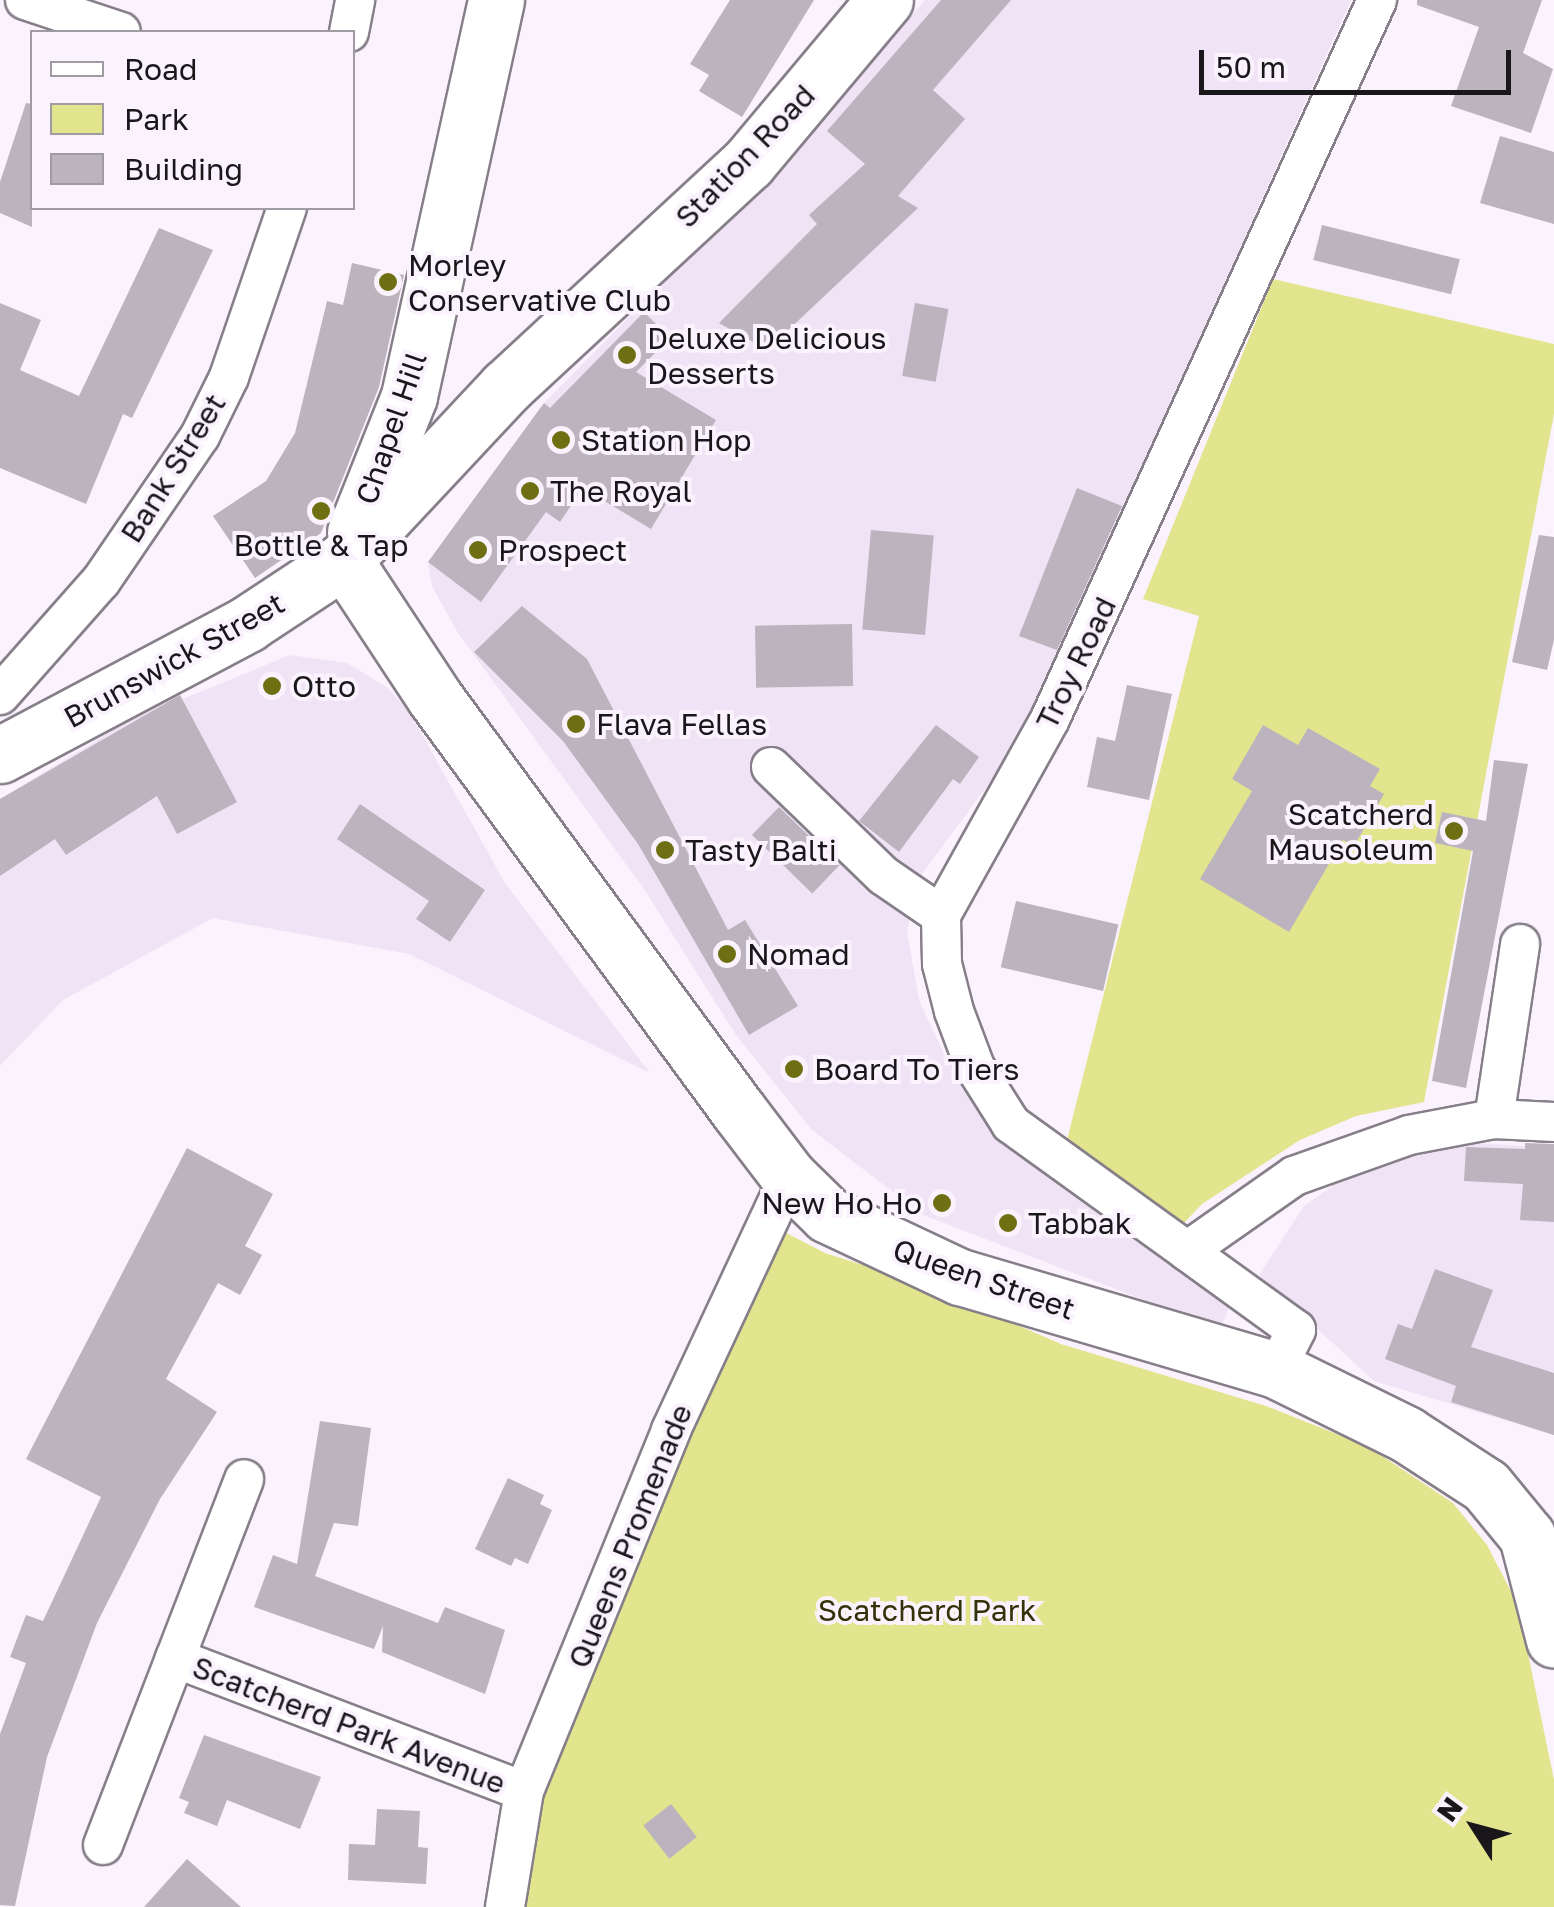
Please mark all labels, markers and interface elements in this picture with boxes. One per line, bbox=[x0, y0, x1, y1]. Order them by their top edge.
legend bbox=[30, 30, 355, 210]
scale bar bbox=[1204, 30, 1516, 92]
text: 50 m bbox=[1216, 49, 1286, 85]
text: Road bbox=[124, 51, 198, 87]
street label: Station Road bbox=[668, 77, 822, 235]
text: Park bbox=[124, 101, 189, 137]
text: Building bbox=[124, 151, 243, 187]
place label: Morley Conservative Club bbox=[408, 247, 671, 318]
marker: Morley Conservative Club bbox=[377, 271, 399, 293]
place label: Deluxe Delicious Desserts bbox=[647, 320, 886, 390]
marker: Deluxe Delicious Desserts bbox=[616, 344, 638, 366]
street label: Chapel Hill bbox=[348, 347, 434, 509]
street label: Bank Street bbox=[113, 387, 233, 549]
place label: Station Hop bbox=[581, 422, 751, 458]
marker: Station Hop bbox=[550, 429, 572, 451]
place label: The Royal bbox=[550, 473, 692, 509]
marker: The Royal bbox=[519, 480, 541, 502]
marker: Bottle & Tap bbox=[310, 500, 332, 522]
place label: Bottle & Tap bbox=[234, 527, 408, 563]
place label: Prospect bbox=[498, 532, 627, 568]
marker: Prospect bbox=[467, 539, 489, 561]
street label: Brunswick Street bbox=[58, 585, 290, 735]
street label: Troy Road bbox=[1029, 591, 1123, 735]
place label: Otto bbox=[292, 668, 356, 704]
marker: Otto bbox=[261, 675, 283, 697]
place label: Flava Fellas bbox=[596, 706, 767, 742]
marker: Flava Fellas bbox=[565, 713, 587, 735]
place label: Scatcherd Mausoleum bbox=[1268, 796, 1434, 866]
marker: Scatcherd Mausoleum bbox=[1443, 820, 1465, 842]
place label: Tasty Balti bbox=[685, 832, 837, 868]
marker: Tasty Balti bbox=[654, 839, 676, 861]
place label: Nomad bbox=[747, 936, 850, 972]
marker: Nomad bbox=[716, 943, 738, 965]
place label: Board To Tiers bbox=[814, 1051, 1019, 1087]
marker: Board To Tiers bbox=[783, 1058, 805, 1080]
place label: New Ho Ho bbox=[761, 1185, 922, 1221]
marker: New Ho Ho bbox=[931, 1192, 953, 1214]
place label: Tabbak bbox=[1028, 1205, 1132, 1241]
marker: Tabbak bbox=[997, 1212, 1019, 1234]
street label: Queen Street bbox=[888, 1231, 1080, 1327]
street label: Queens Promenade bbox=[561, 1399, 699, 1673]
park label: Scatcherd Park bbox=[818, 1592, 1036, 1628]
street label: Scatcherd Park Avenue bbox=[188, 1649, 510, 1801]
north arrow bbox=[1424, 1777, 1524, 1877]
text: N bbox=[1430, 1791, 1469, 1827]

